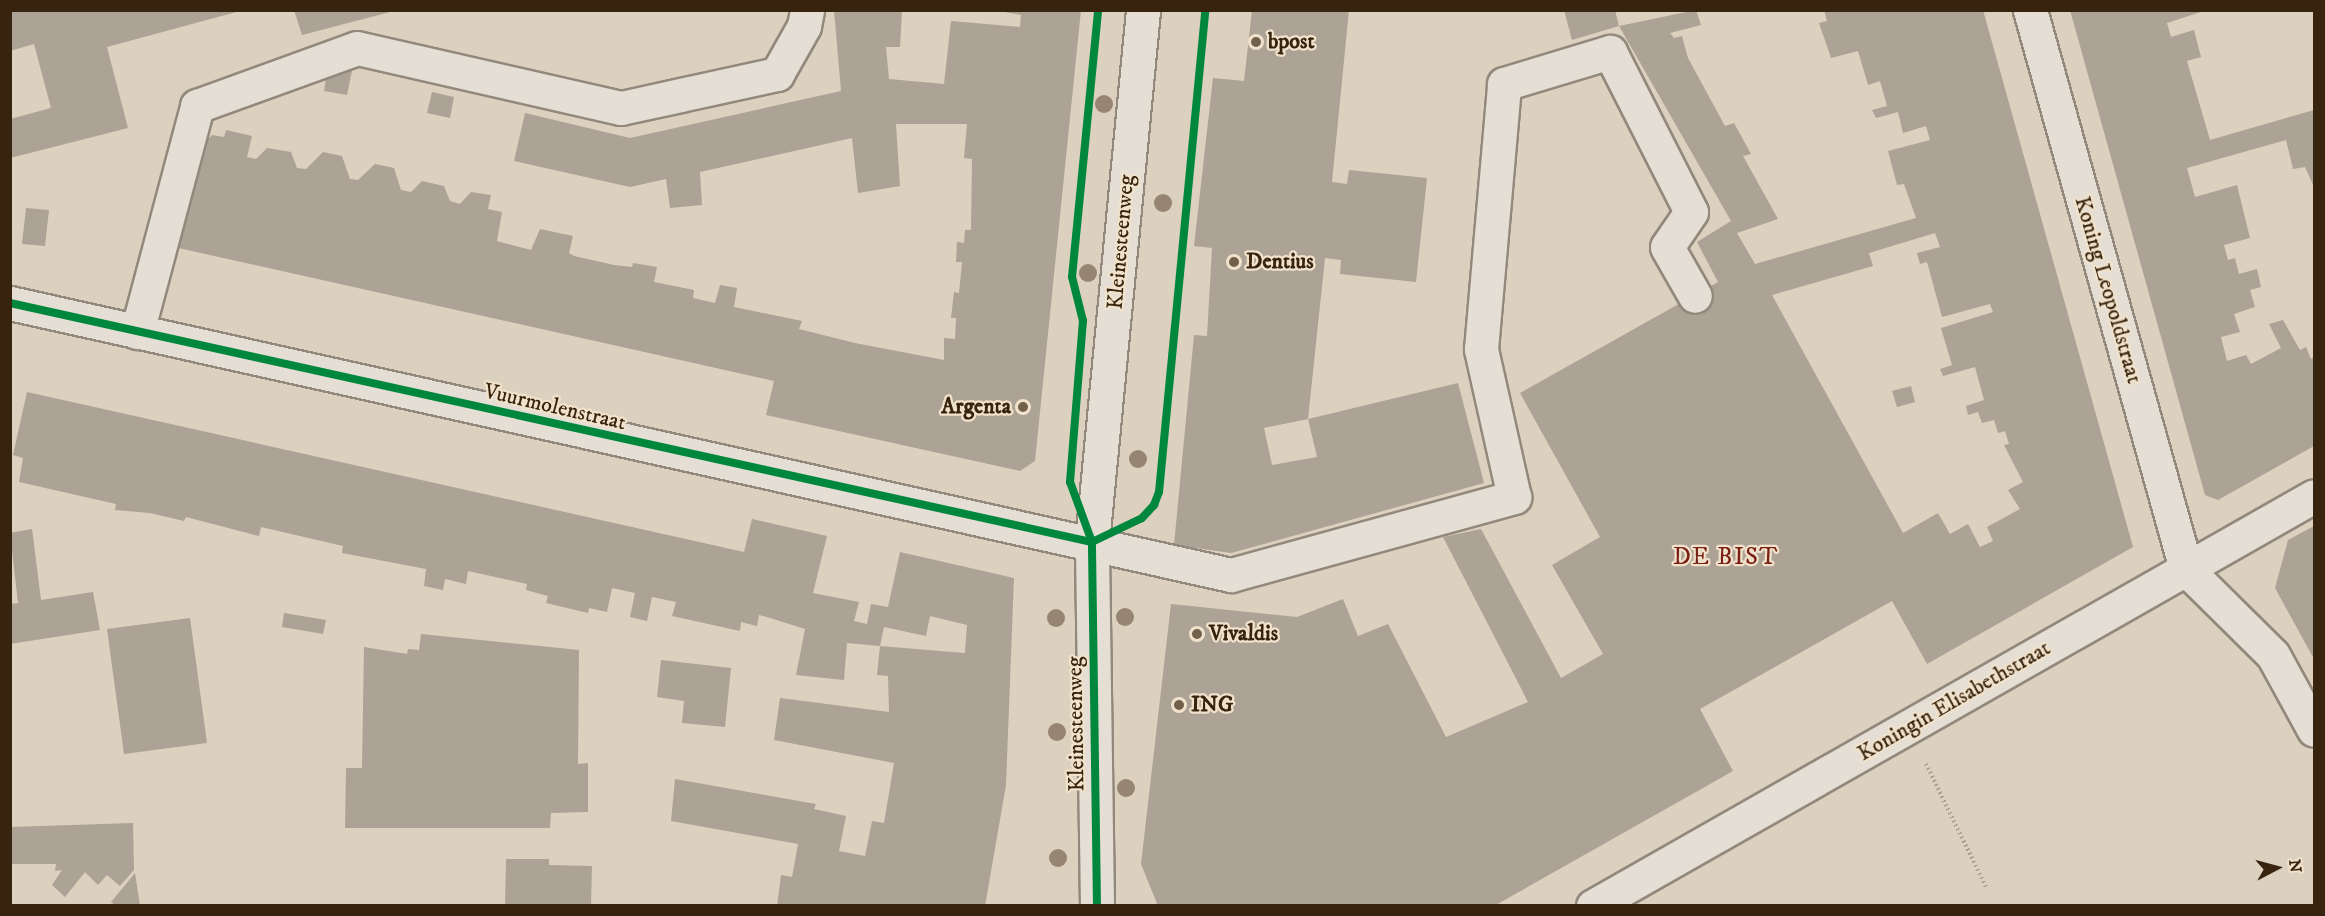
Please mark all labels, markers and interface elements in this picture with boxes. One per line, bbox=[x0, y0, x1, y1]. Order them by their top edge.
place label: bpost bbox=[1268, 29, 1314, 55]
marker: bpost bbox=[1249, 35, 1263, 49]
street label: Kleinesteenweg bbox=[1102, 174, 1140, 310]
street label: Koning Leopoldstraat bbox=[2069, 193, 2147, 387]
place label: Dentius bbox=[1246, 249, 1314, 275]
marker: Dentius bbox=[1227, 255, 1241, 269]
street label: Vuurmolenstraat bbox=[482, 378, 628, 436]
place label: Argenta bbox=[941, 394, 1011, 420]
marker: Argenta bbox=[1016, 400, 1030, 414]
district label: DE BIST bbox=[1673, 544, 1779, 572]
place label: Vivaldis bbox=[1209, 621, 1278, 647]
marker: Vivaldis bbox=[1190, 627, 1204, 641]
street label: Koningin Elisabethstraat bbox=[1853, 635, 2055, 767]
street label: Kleinesteenweg bbox=[1062, 656, 1090, 792]
place label: ING bbox=[1191, 692, 1233, 718]
marker: ING bbox=[1172, 698, 1186, 712]
north arrow bbox=[2247, 838, 2307, 898]
text: N bbox=[2284, 859, 2306, 874]

